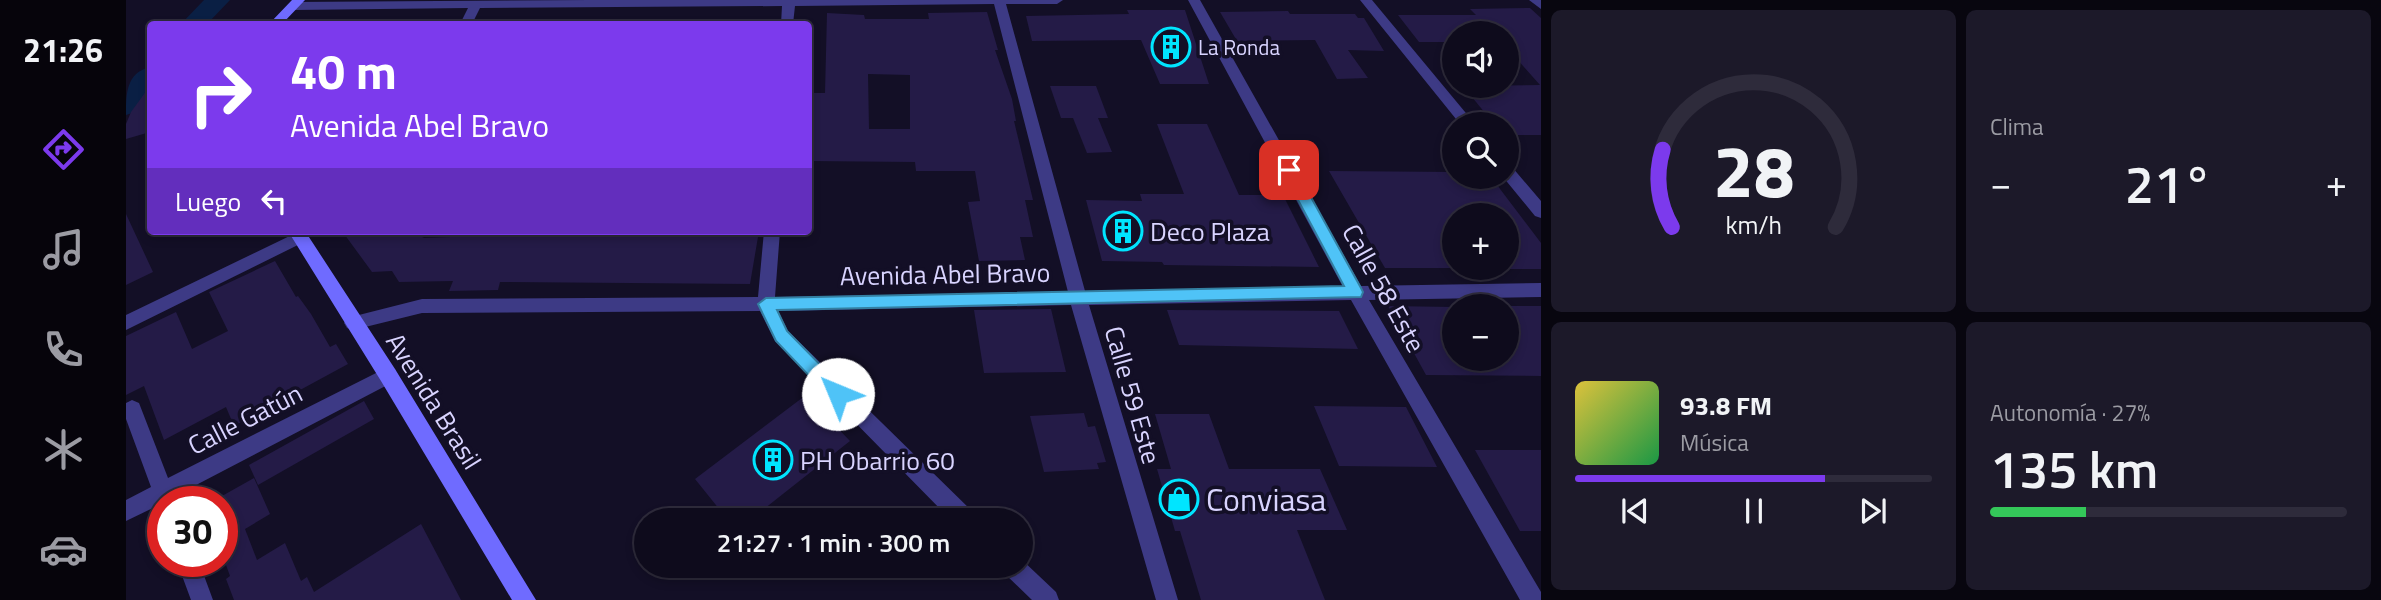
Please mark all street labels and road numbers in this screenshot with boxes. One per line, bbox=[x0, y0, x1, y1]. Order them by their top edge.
street label: Calle 58 Este bbox=[1333, 217, 1435, 359]
street label: Avenida Abel Bravo bbox=[839, 253, 1051, 295]
street label: Calle 59 Este bbox=[1095, 322, 1171, 468]
street label: Avenida Brasil bbox=[377, 325, 491, 477]
street label: Calle Gatún bbox=[181, 373, 309, 465]

